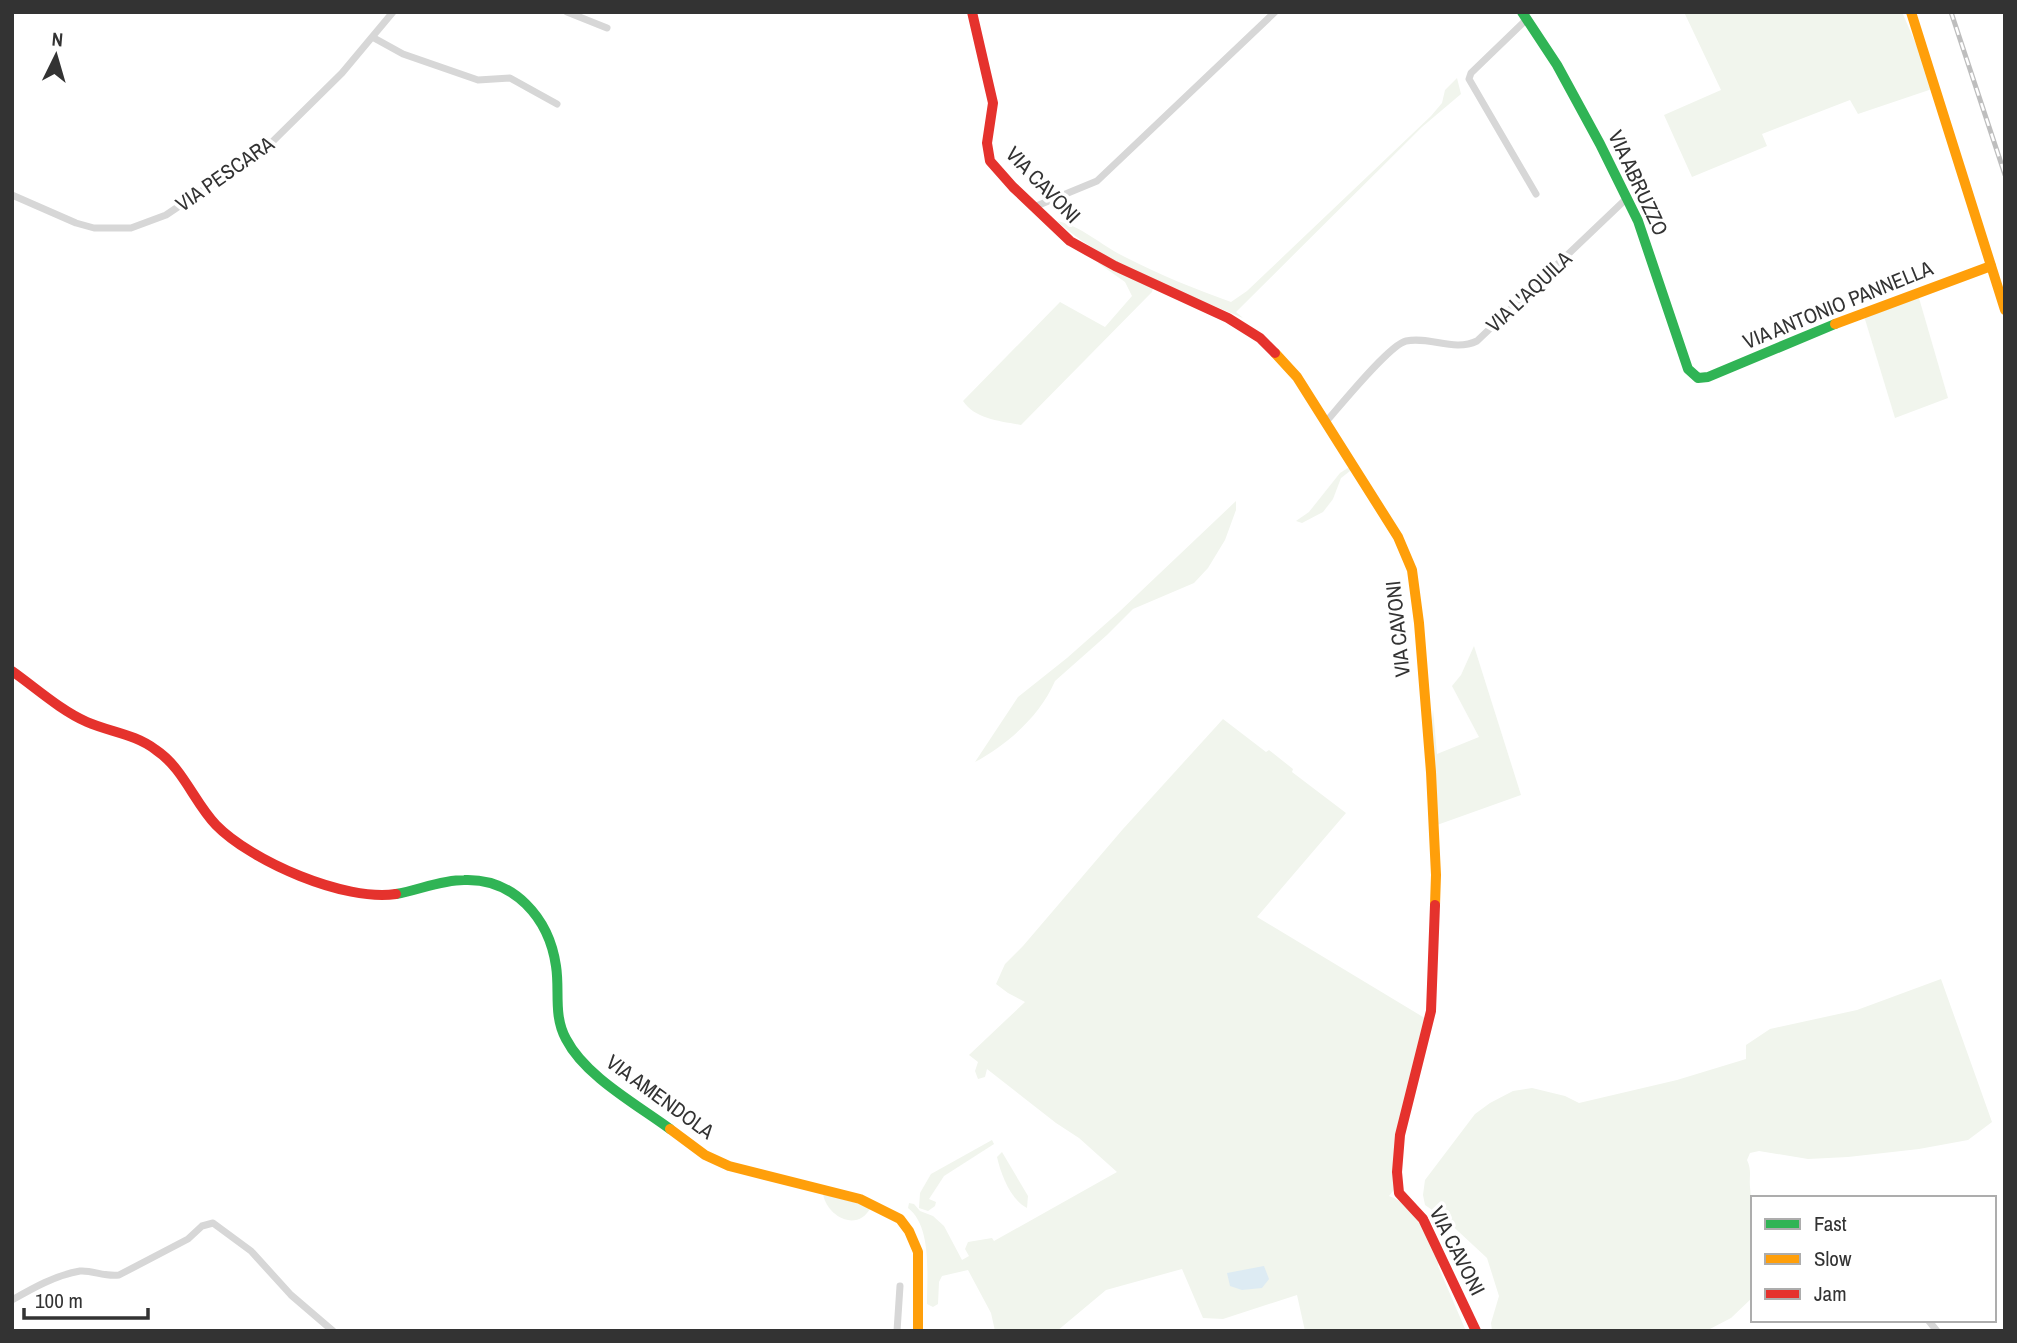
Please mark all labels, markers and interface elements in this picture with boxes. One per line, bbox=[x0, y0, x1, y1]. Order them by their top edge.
north arrow bbox=[21, 21, 91, 91]
text: N bbox=[51, 26, 64, 53]
street label: VIA ABRUZZO bbox=[1601, 125, 1675, 240]
street label: VIA PESCARA bbox=[170, 129, 280, 218]
street label: VIA CAVONI bbox=[999, 140, 1087, 229]
street label: VIA L'AQUILA bbox=[1479, 244, 1578, 339]
street label: VIA ANTONIO PANNELLA bbox=[1739, 253, 1938, 356]
street label: VIA CAVONI bbox=[1378, 580, 1417, 678]
street label: VIA AMENDOLA bbox=[600, 1047, 721, 1146]
legend bbox=[1751, 1196, 1996, 1322]
street label: VIA CAVONI bbox=[1423, 1201, 1492, 1300]
text: Fast bbox=[1814, 1209, 1847, 1238]
text: Slow bbox=[1814, 1244, 1852, 1273]
scale bar bbox=[24, 1276, 149, 1320]
text: Jam bbox=[1814, 1279, 1847, 1308]
text: 100 m bbox=[35, 1286, 83, 1315]

